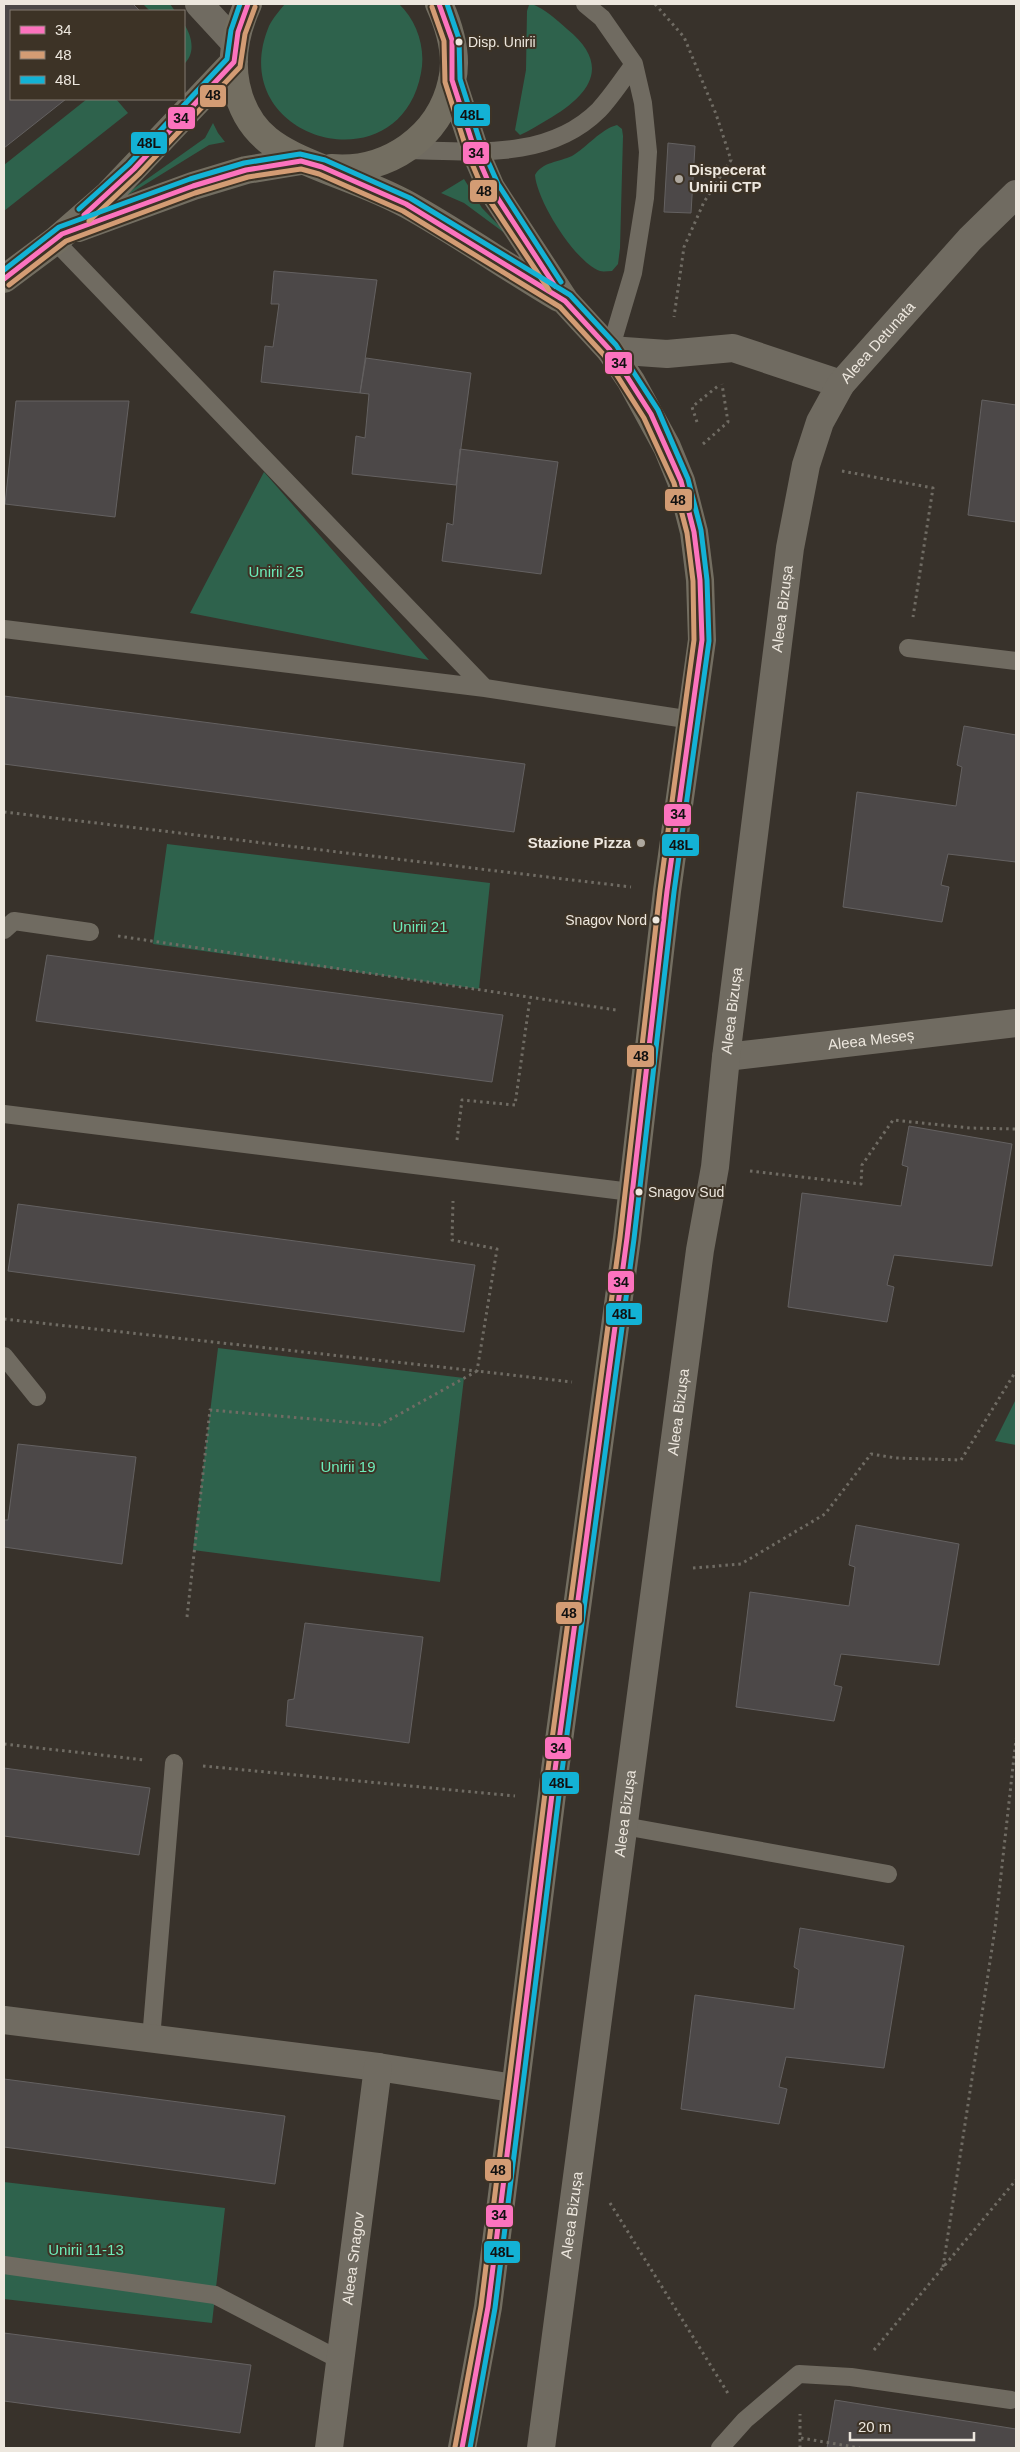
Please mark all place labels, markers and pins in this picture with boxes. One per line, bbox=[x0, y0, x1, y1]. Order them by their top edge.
place label: Disp. Unirii bbox=[468, 34, 536, 50]
marker: Disp. Unirii bbox=[454, 37, 464, 47]
place label: Dispecerat Unirii CTP bbox=[689, 161, 766, 195]
marker: Dispecerat Unirii CTP bbox=[673, 173, 685, 185]
place label: Stazione Pizza bbox=[528, 834, 632, 851]
marker: Stazione Pizza bbox=[635, 837, 647, 849]
place label: Snagov Nord bbox=[565, 912, 647, 928]
marker: Snagov Nord bbox=[651, 915, 661, 925]
place label: Snagov Sud bbox=[648, 1184, 724, 1200]
marker: Snagov Sud bbox=[634, 1187, 644, 1197]

